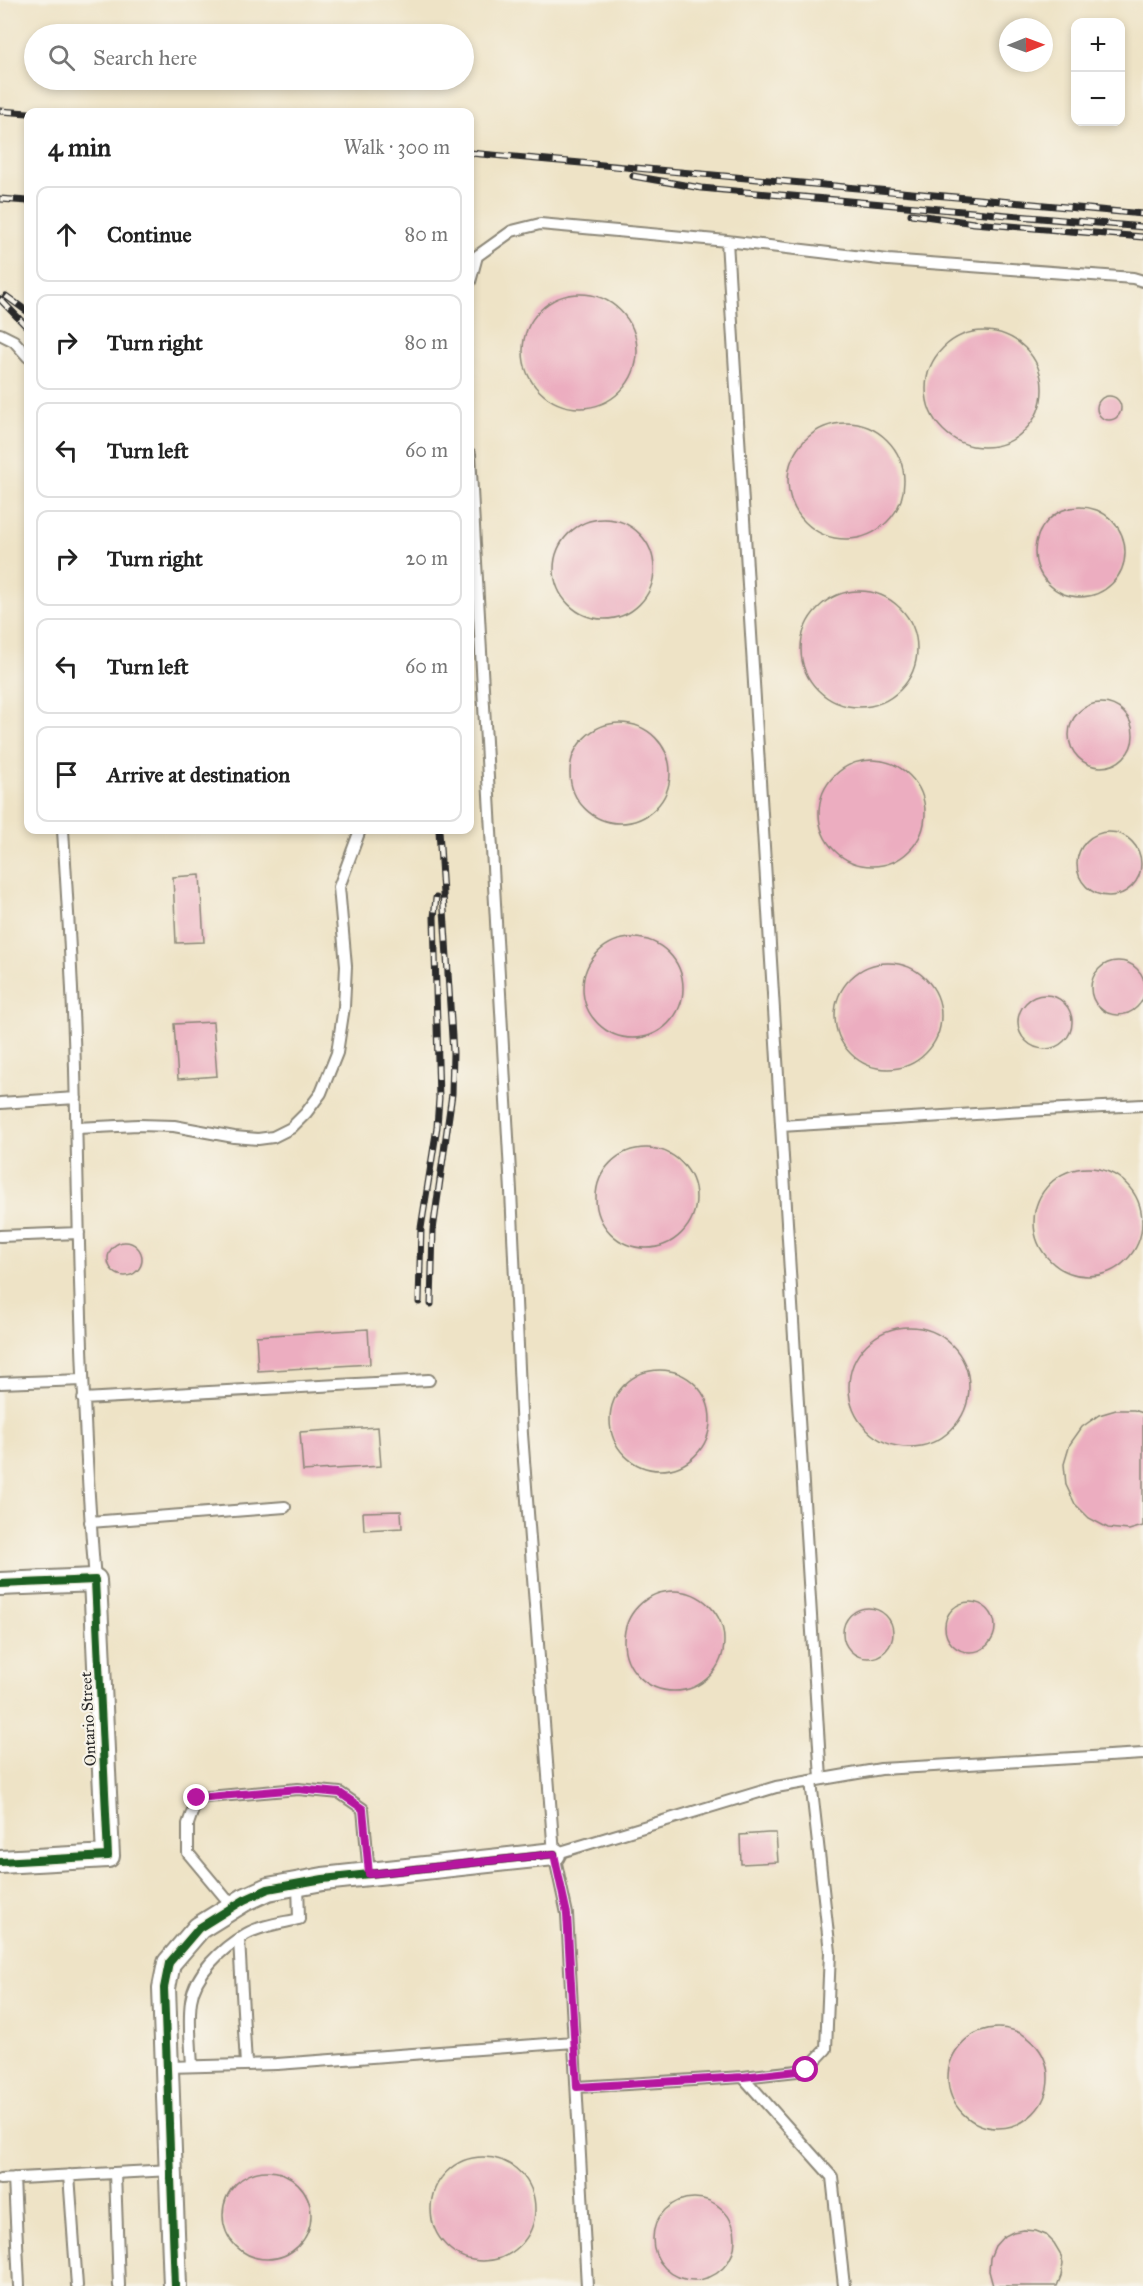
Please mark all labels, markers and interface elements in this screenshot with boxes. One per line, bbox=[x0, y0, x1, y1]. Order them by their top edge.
north arrow bbox=[999, 18, 1053, 72]
map controls bbox=[1071, 18, 1125, 126]
button: + bbox=[1071, 18, 1125, 72]
search box bbox=[24, 24, 474, 90]
icon: search bbox=[45, 41, 78, 74]
text: Search here bbox=[93, 44, 197, 71]
button: − bbox=[1071, 72, 1125, 126]
text: 4 min bbox=[48, 131, 111, 163]
text: Walk · 300 m bbox=[343, 135, 450, 159]
icon: ahead bbox=[50, 218, 83, 251]
text: Continue bbox=[107, 221, 192, 248]
text: 80 m bbox=[405, 222, 448, 246]
icon: right bbox=[50, 326, 83, 359]
text: Turn right bbox=[107, 329, 203, 356]
text: 80 m bbox=[405, 330, 448, 354]
icon: left bbox=[50, 434, 83, 467]
text: Turn left bbox=[107, 437, 189, 464]
text: 60 m bbox=[405, 438, 448, 462]
icon: right bbox=[50, 542, 83, 575]
text: Turn right bbox=[107, 545, 203, 572]
text: 20 m bbox=[405, 546, 448, 570]
icon: left bbox=[50, 650, 83, 683]
text: Turn left bbox=[107, 653, 189, 680]
text: 60 m bbox=[405, 654, 448, 678]
icon: arrive bbox=[50, 758, 83, 791]
text: Arrive at destination bbox=[107, 761, 290, 788]
street label: Ontario Street bbox=[76, 1671, 100, 1767]
route end bbox=[183, 1784, 209, 1810]
route start bbox=[792, 2056, 818, 2082]

